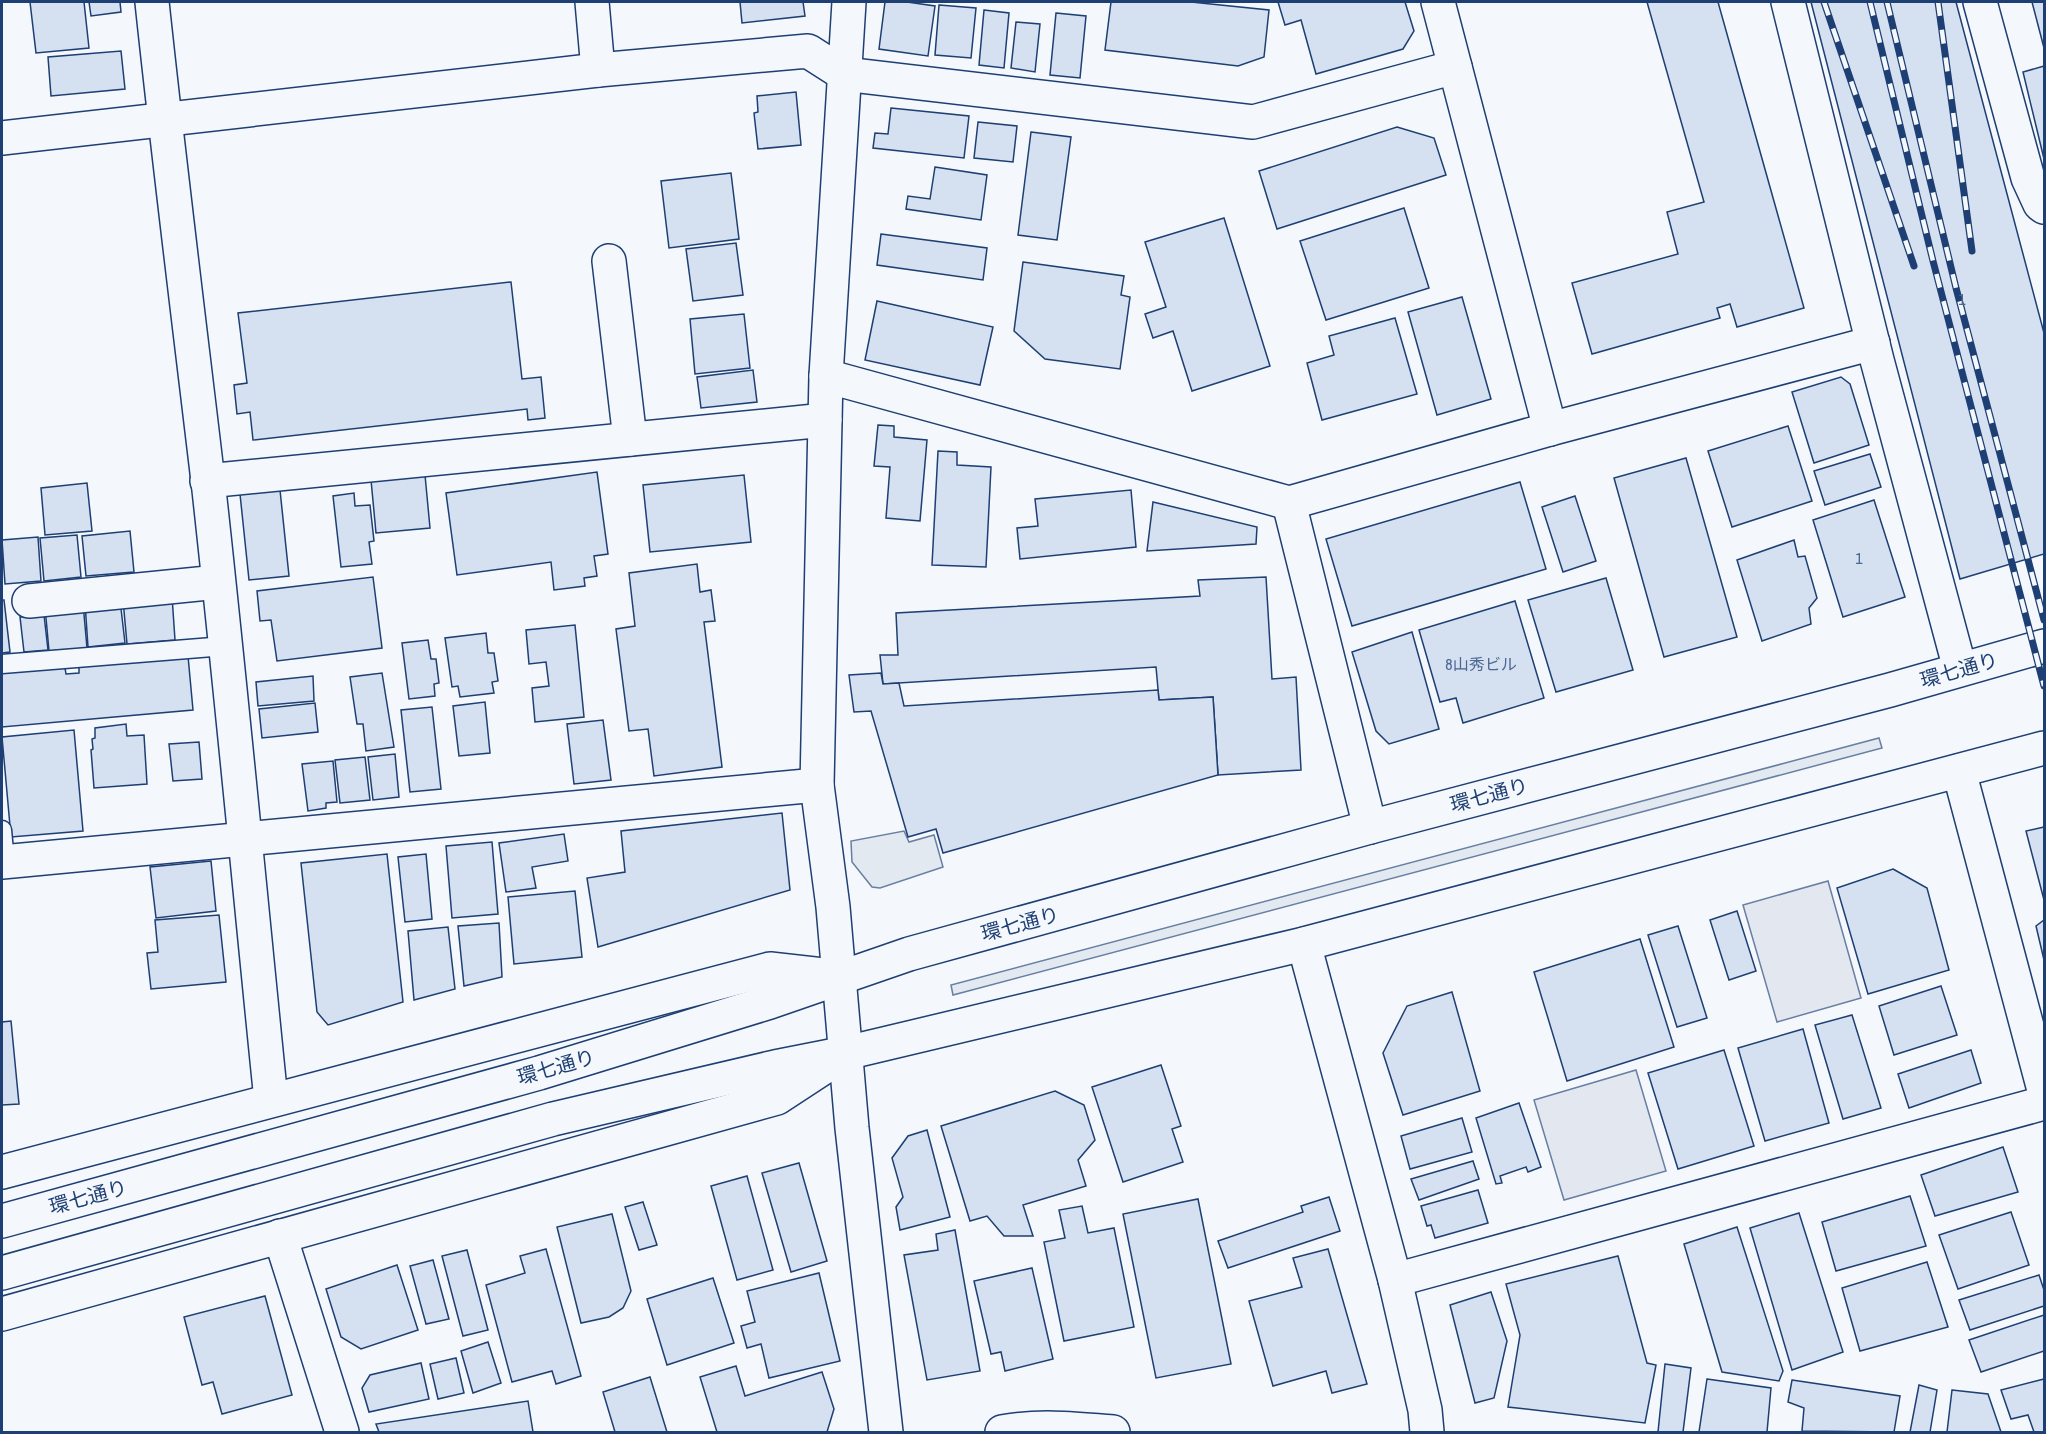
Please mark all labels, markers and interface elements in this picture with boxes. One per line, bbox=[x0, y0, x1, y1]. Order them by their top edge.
house number: 1 bbox=[1958, 288, 1966, 310]
house number: 1 bbox=[1855, 547, 1863, 569]
street label: 環七通り bbox=[1917, 646, 2001, 694]
house number: 8山秀ビル bbox=[1445, 653, 1517, 675]
street label: 環七通り bbox=[1447, 771, 1531, 818]
street label: 環七通り bbox=[978, 900, 1062, 947]
street label: 環七通り bbox=[514, 1043, 598, 1091]
street label: 環七通り bbox=[46, 1173, 130, 1220]

